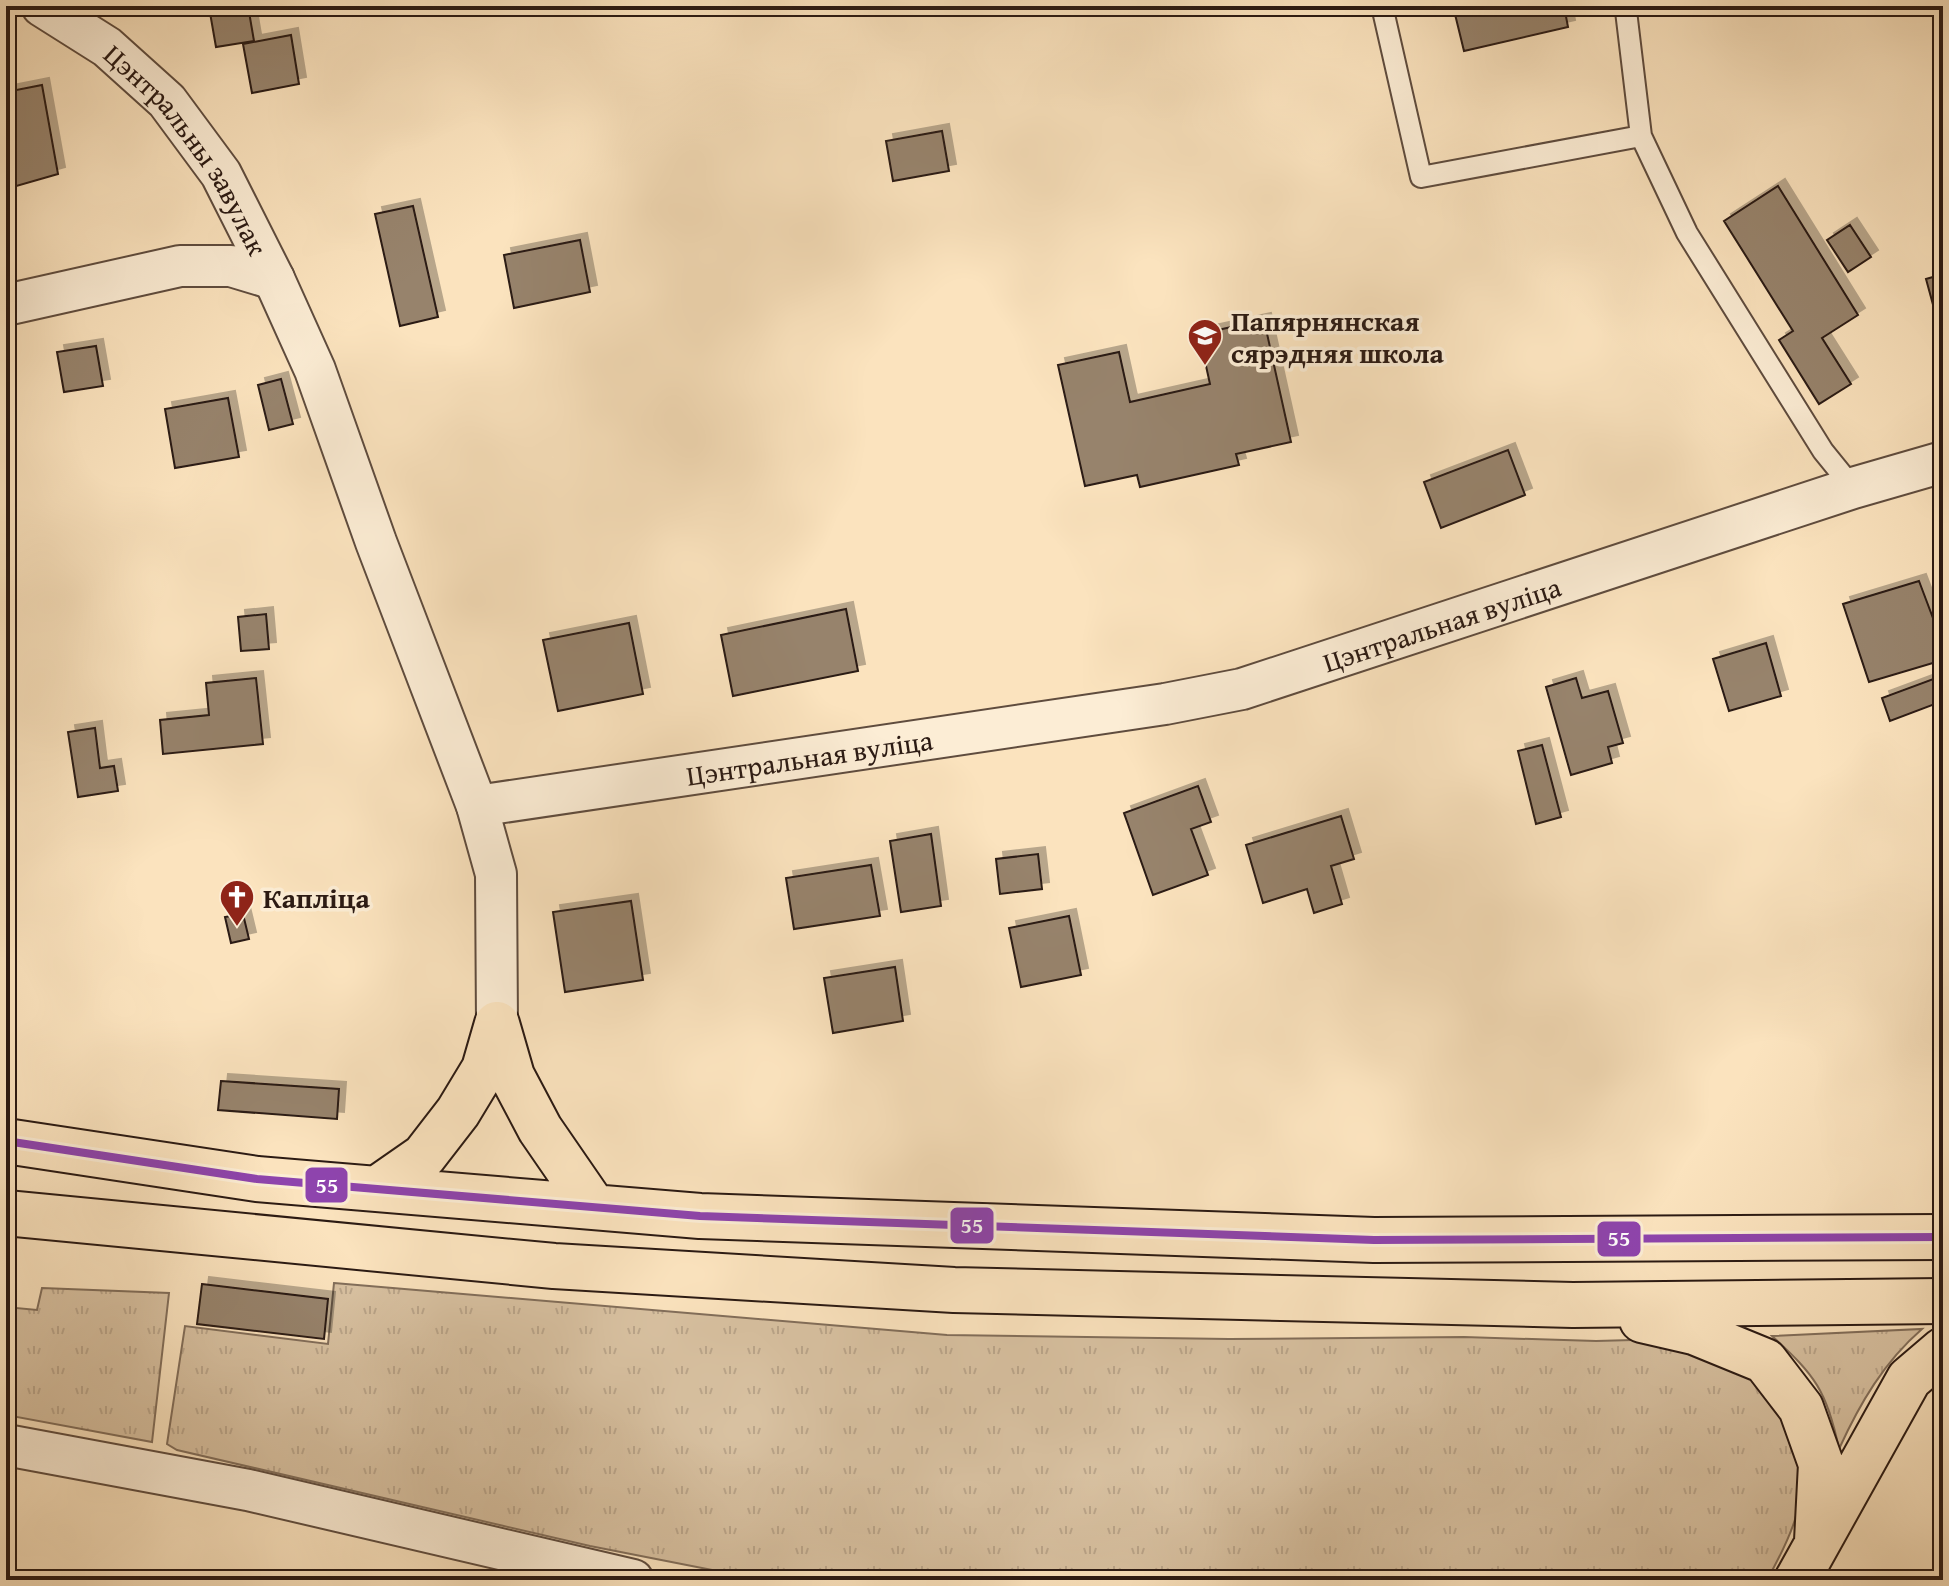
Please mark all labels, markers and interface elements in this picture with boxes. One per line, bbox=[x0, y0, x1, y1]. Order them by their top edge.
street label: Цэнтральны завулак bbox=[95, 34, 279, 262]
place label: Папярнянская сярэдняя школа bbox=[1231, 300, 1444, 373]
school or university icon: Папярнянская сярэдняя школа bbox=[1186, 317, 1224, 367]
street label: Цэнтральная вуліца bbox=[1317, 565, 1567, 682]
street label: Цэнтральная вуліца bbox=[683, 718, 936, 795]
place label: Капліца bbox=[263, 877, 371, 918]
church icon: Капліца bbox=[218, 878, 256, 928]
line badge: 55 bbox=[304, 1166, 349, 1204]
text: 55 bbox=[316, 1169, 338, 1201]
line badge: 55 bbox=[949, 1206, 995, 1245]
text: 55 bbox=[961, 1209, 983, 1241]
line badge: 55 bbox=[1596, 1220, 1642, 1258]
text: 55 bbox=[1608, 1222, 1630, 1254]

